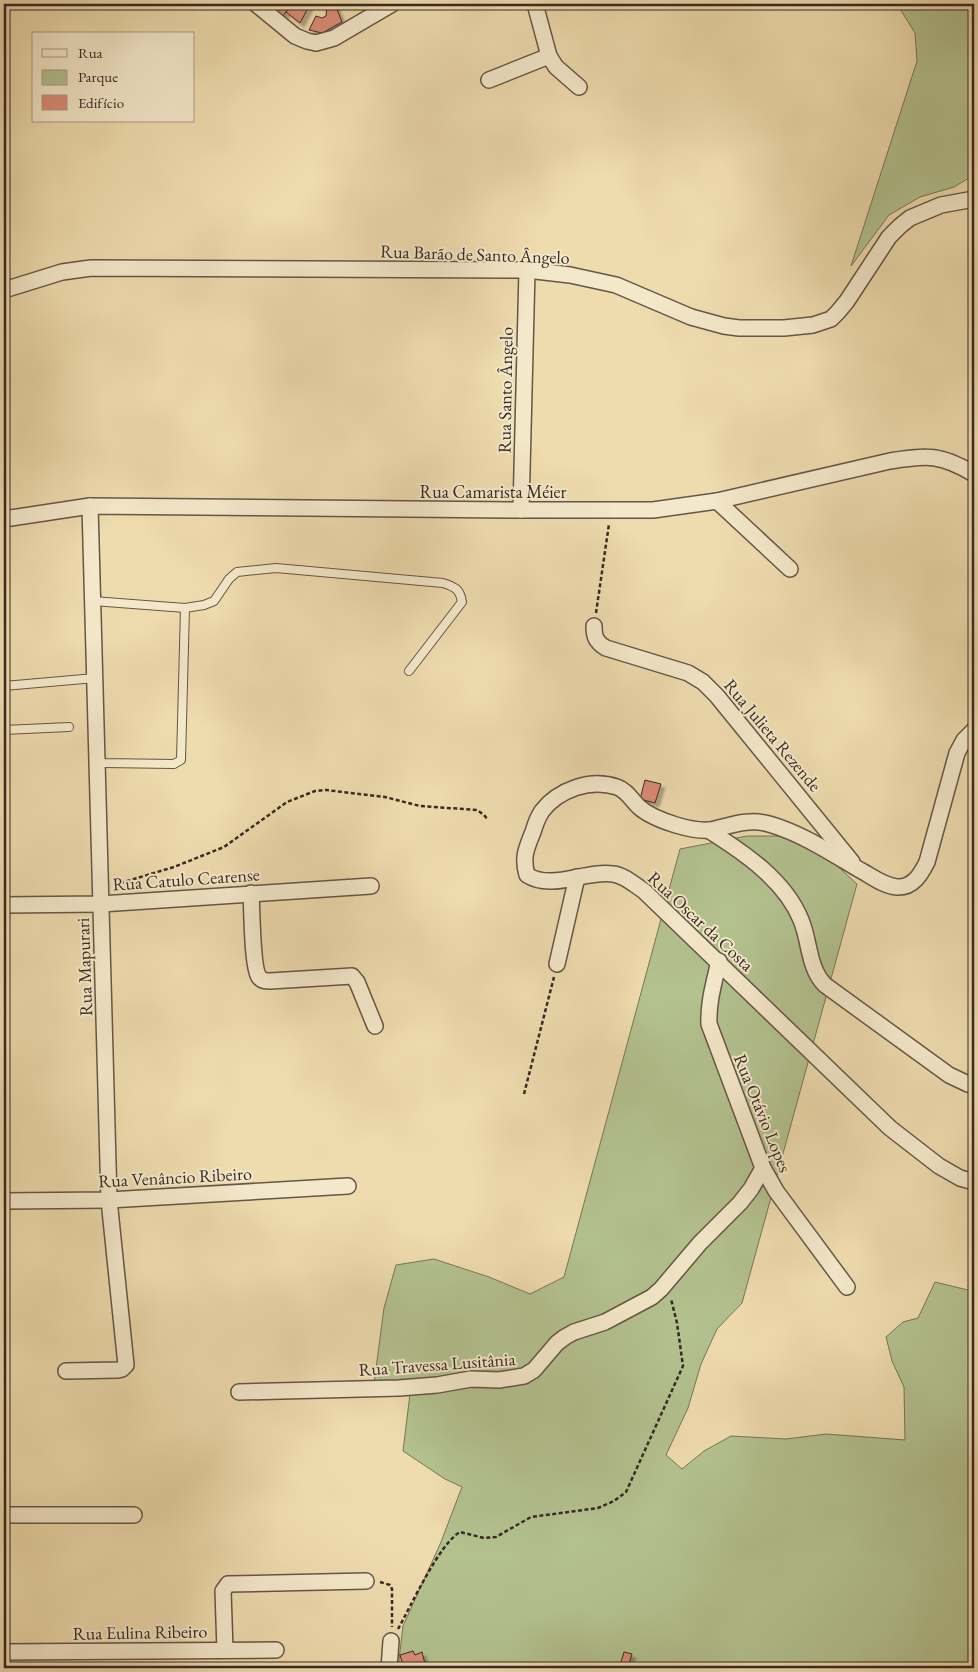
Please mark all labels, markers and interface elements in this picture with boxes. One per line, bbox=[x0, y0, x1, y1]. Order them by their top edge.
legend bbox=[32, 32, 195, 122]
text: Rua bbox=[78, 43, 103, 62]
text: Parque bbox=[78, 67, 118, 86]
text: Edifício bbox=[78, 93, 124, 112]
street label: Rua Barão de Santo Ângelo bbox=[380, 239, 570, 269]
street label: Rua Santo Ângelo bbox=[492, 327, 518, 453]
street label: Rua Camarista Méier bbox=[419, 480, 567, 503]
street label: Rua Julieta Rezende bbox=[719, 674, 827, 796]
street label: Rua Catulo Cearense bbox=[112, 862, 260, 896]
street label: Rua Oscar da Costa bbox=[643, 866, 759, 977]
street label: Rua Mapurari bbox=[71, 917, 97, 1017]
street label: Rua Otávio Lopes bbox=[729, 1050, 797, 1176]
street label: Rua Venâncio Ribeiro bbox=[98, 1161, 252, 1193]
street label: Rua Travessa Lusitânia bbox=[358, 1347, 517, 1381]
street label: Rua Eulina Ribeiro bbox=[72, 1619, 208, 1645]

